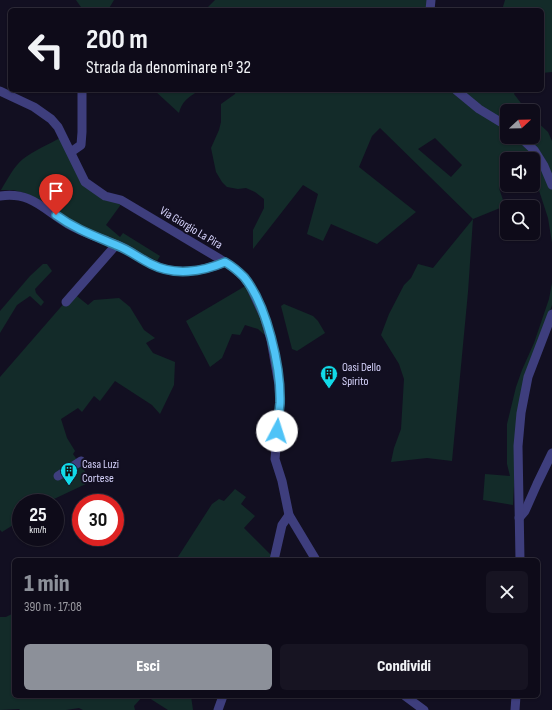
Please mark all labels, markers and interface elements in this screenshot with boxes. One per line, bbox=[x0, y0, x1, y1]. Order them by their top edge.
text: 200 m bbox=[86, 23, 148, 56]
icon: left bbox=[20, 24, 72, 76]
text: Strada da denominare nº 32 bbox=[86, 57, 251, 78]
north arrow bbox=[500, 104, 540, 144]
map controls bbox=[500, 104, 540, 240]
button: sound bbox=[500, 152, 540, 192]
pin bbox=[39, 174, 73, 215]
icon: arrive bbox=[45, 180, 67, 202]
button: search bbox=[500, 200, 540, 240]
street label: Via Giorgio La Pira bbox=[157, 203, 225, 253]
place label: Oasi Dello Spirito bbox=[342, 360, 381, 389]
building icon: Oasi Dello Spirito bbox=[319, 364, 339, 389]
position arrow bbox=[256, 410, 298, 452]
place label: Casa Luzi Cortese bbox=[82, 457, 119, 486]
building icon: Casa Luzi Cortese bbox=[59, 461, 79, 486]
speed limit sign: 30 bbox=[72, 494, 124, 546]
text: 25 bbox=[29, 503, 47, 527]
text: km/h bbox=[29, 524, 47, 536]
text: 1 min bbox=[24, 569, 70, 598]
button: close bbox=[486, 571, 528, 613]
text: 390 m · 17:08 bbox=[24, 599, 82, 615]
button: Esci bbox=[24, 644, 272, 690]
button: Condividi bbox=[280, 644, 528, 690]

